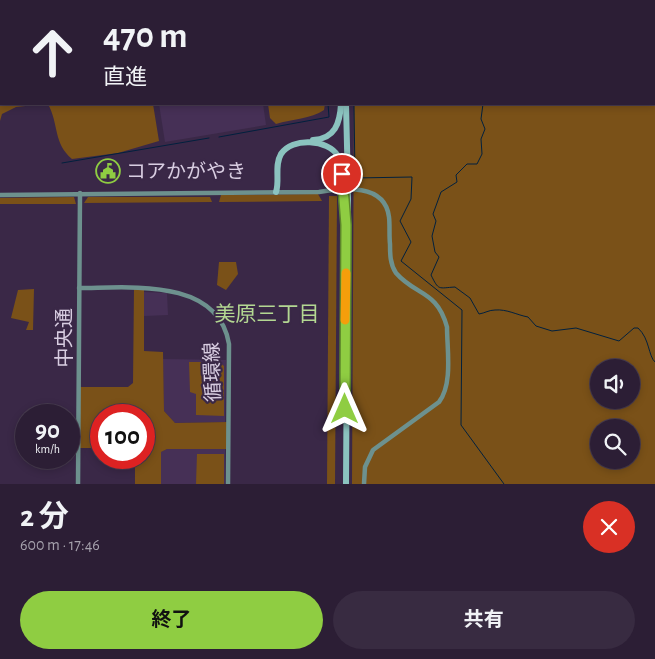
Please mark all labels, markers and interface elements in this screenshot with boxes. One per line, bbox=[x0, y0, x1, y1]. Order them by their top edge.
text: 470 m bbox=[103, 19, 188, 54]
icon: ahead bbox=[20, 20, 85, 85]
text: 直進 bbox=[103, 66, 147, 88]
pin bbox=[321, 153, 363, 195]
public building icon: コアかがやき bbox=[95, 158, 121, 184]
icon: arrive bbox=[328, 160, 356, 188]
place label: コアかがやき bbox=[126, 161, 246, 182]
district label: 美原三丁目 bbox=[215, 303, 320, 325]
street label: 中央通 bbox=[54, 308, 75, 368]
street label: 循環線 bbox=[200, 342, 224, 402]
map controls bbox=[590, 359, 640, 469]
button: sound bbox=[590, 359, 640, 409]
position arrow bbox=[318, 382, 370, 434]
speed limit sign: 100 bbox=[90, 404, 155, 469]
text: 90 bbox=[35, 418, 60, 443]
button: search bbox=[590, 419, 640, 469]
text: km/h bbox=[35, 443, 60, 455]
button: close bbox=[583, 501, 635, 553]
text: 2 分 bbox=[20, 502, 69, 532]
text: 600 m · 17:46 bbox=[20, 537, 100, 553]
button: 終了 bbox=[20, 591, 323, 649]
button: 共有 bbox=[333, 591, 635, 649]

